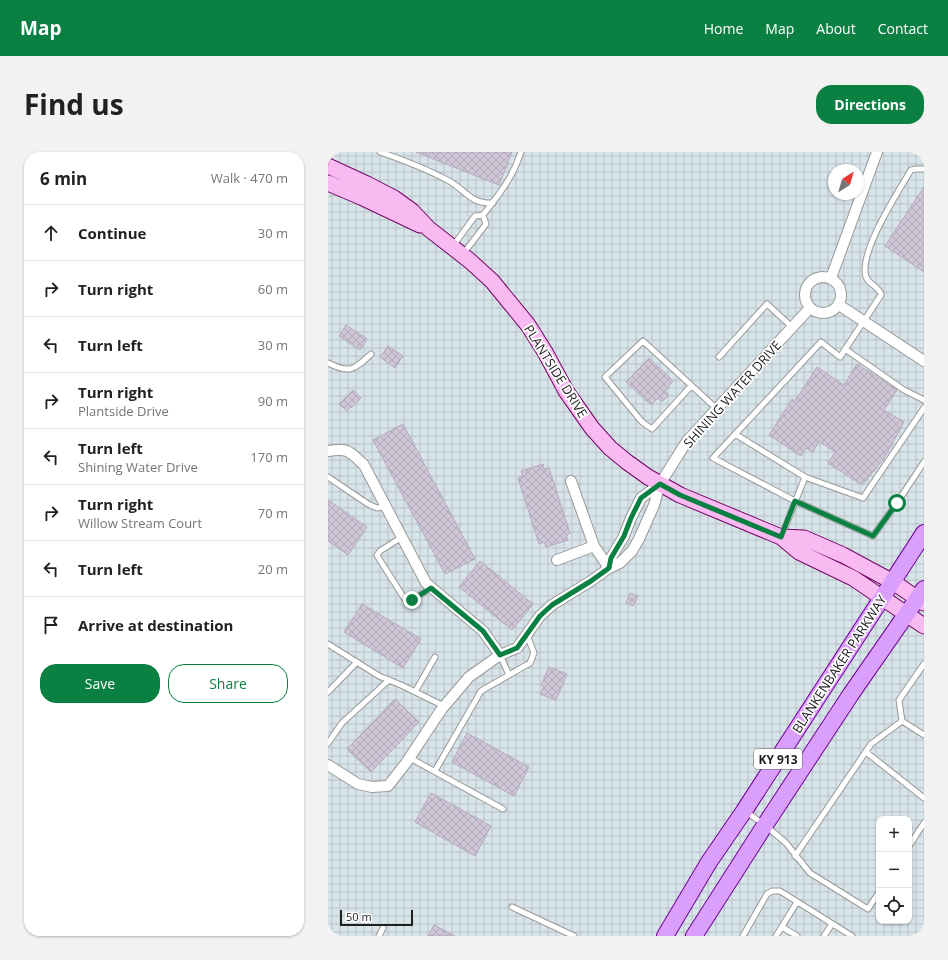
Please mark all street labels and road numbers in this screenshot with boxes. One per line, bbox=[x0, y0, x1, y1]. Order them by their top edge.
street label: PLANTSIDE DRIVE bbox=[520, 321, 592, 421]
street label: SHINING WATER DRIVE bbox=[679, 337, 785, 451]
street label: BLANKENBAKER PARKWAY bbox=[788, 591, 891, 736]
road number: KY 913 bbox=[754, 749, 802, 769]

